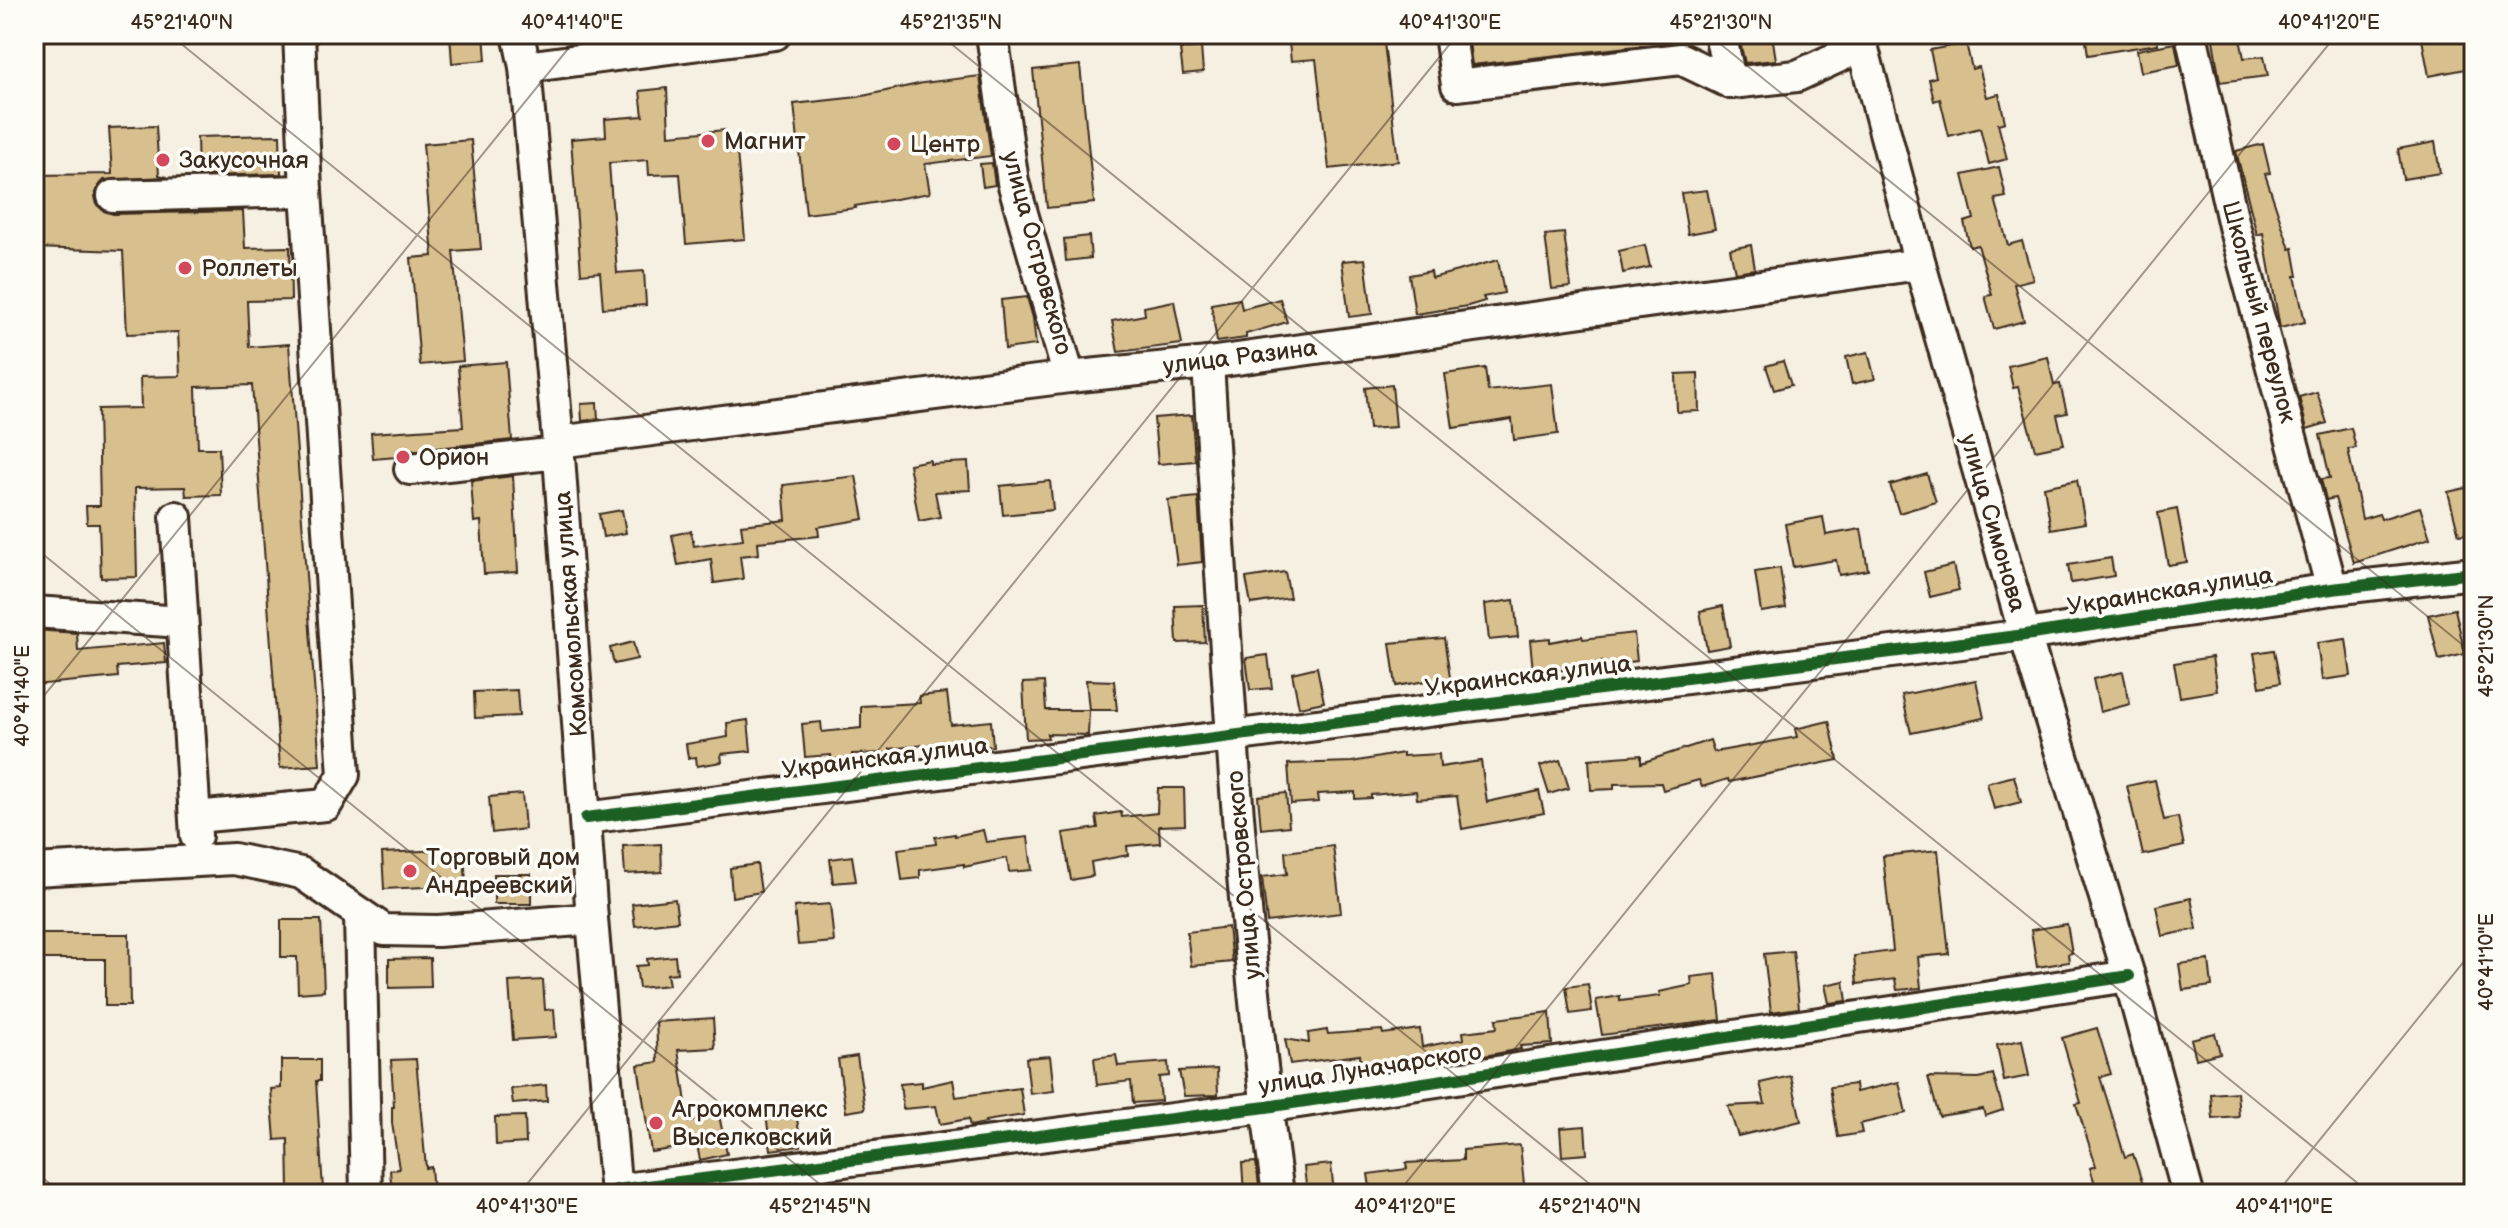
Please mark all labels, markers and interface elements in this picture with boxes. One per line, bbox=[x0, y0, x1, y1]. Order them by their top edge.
text: 45°21'40"N bbox=[131, 11, 233, 35]
text: 40°41'40"E bbox=[521, 11, 623, 35]
text: 45°21'35"N bbox=[900, 11, 1002, 35]
text: 40°41'30"E bbox=[1399, 11, 1501, 35]
text: 45°21'30"N bbox=[1670, 11, 1772, 35]
text: 40°41'20"E bbox=[2278, 11, 2380, 35]
place label: Магнит bbox=[724, 127, 806, 156]
place label: Центр bbox=[910, 130, 980, 159]
marker: Магнит bbox=[699, 132, 717, 150]
marker: Центр bbox=[885, 135, 903, 153]
place label: Закусочная bbox=[179, 146, 309, 175]
street label: улица Островского bbox=[996, 148, 1078, 358]
marker: Закусочная bbox=[154, 151, 172, 169]
street label: Школьный переулок bbox=[2215, 198, 2303, 426]
place label: Роллеты bbox=[201, 254, 298, 283]
marker: Роллеты bbox=[176, 259, 194, 277]
street label: улица Разина bbox=[1161, 333, 1319, 381]
street label: улица Симонова bbox=[1954, 431, 2032, 615]
place label: Орион bbox=[419, 443, 489, 472]
marker: Орион bbox=[394, 448, 412, 466]
street label: Комсомольская улица bbox=[548, 490, 594, 738]
street label: Украинская улица bbox=[2065, 560, 2275, 622]
text: 45°21'30"N bbox=[2475, 595, 2499, 697]
text: 40°41'40"E bbox=[11, 645, 35, 747]
street label: Украинская улица bbox=[1423, 649, 1633, 703]
street label: Украинская улица bbox=[780, 731, 990, 785]
street label: улица Островского bbox=[1220, 769, 1268, 981]
place label: Торговый дом Андреевский bbox=[425, 843, 580, 900]
marker: Торговый дом Андреевский bbox=[401, 862, 419, 880]
text: 40°41'10"E bbox=[2475, 913, 2499, 1011]
street label: улица Луначарского bbox=[1257, 1037, 1483, 1101]
place label: Агрокомплекс Выселковский bbox=[671, 1095, 832, 1152]
marker: Агрокомплекс Выселковский bbox=[647, 1114, 665, 1132]
text: 40°41'30"E bbox=[476, 1195, 578, 1219]
text: 45°21'45"N bbox=[769, 1195, 871, 1219]
text: 40°41'20"E bbox=[1354, 1195, 1456, 1219]
text: 45°21'40"N bbox=[1539, 1195, 1641, 1219]
text: 40°41'10"E bbox=[2235, 1195, 2333, 1219]

